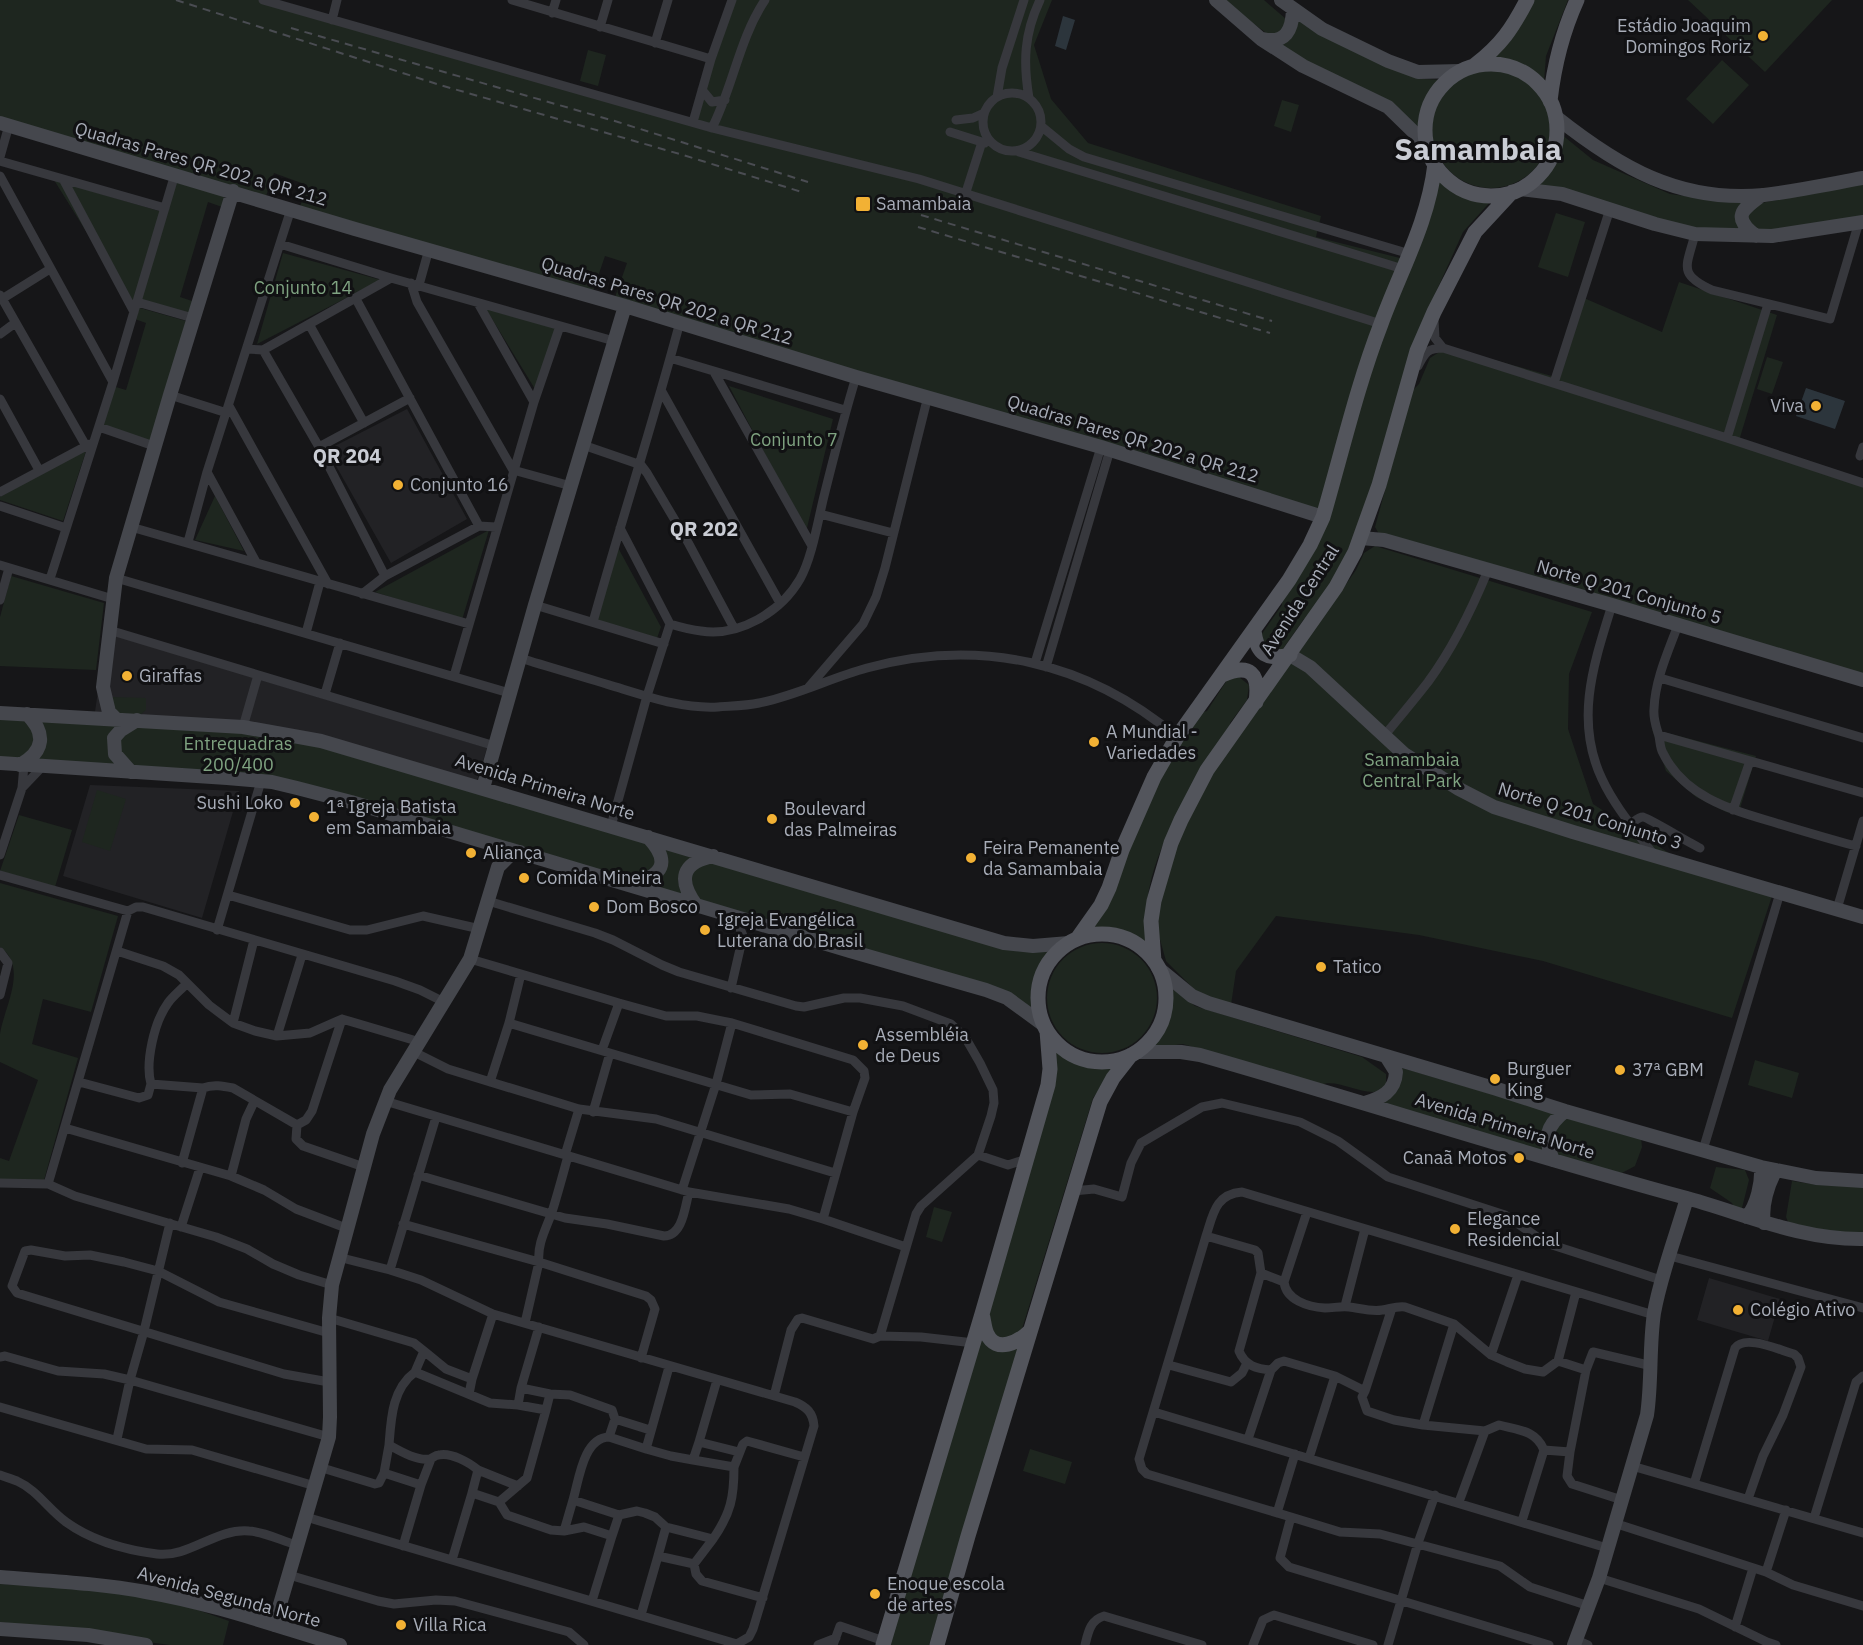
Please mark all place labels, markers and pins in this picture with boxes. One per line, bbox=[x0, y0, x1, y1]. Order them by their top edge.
place label: Estádio Joaquim Domingos Roriz bbox=[1617, 14, 1751, 58]
marker: Estádio Joaquim Domingos Roriz bbox=[1756, 29, 1770, 43]
place label: Samambaia bbox=[876, 192, 972, 215]
marker: Samambaia bbox=[854, 195, 872, 213]
place label: Viva bbox=[1770, 394, 1804, 417]
marker: Viva bbox=[1809, 399, 1823, 413]
place label: Conjunto 16 bbox=[410, 473, 509, 496]
marker: Conjunto 16 bbox=[391, 478, 405, 492]
place label: Giraffas bbox=[139, 664, 202, 687]
marker: Giraffas bbox=[120, 669, 134, 683]
place label: A Mundial - Variedades bbox=[1106, 720, 1198, 764]
marker: A Mundial - Variedades bbox=[1087, 735, 1101, 749]
place label: Sushi Loko bbox=[196, 791, 283, 814]
place label: 1ª Igreja Batista em Samambaia bbox=[326, 795, 457, 839]
marker: Sushi Loko bbox=[288, 796, 302, 810]
place label: Boulevard das Palmeiras bbox=[784, 797, 897, 841]
marker: 1ª Igreja Batista em Samambaia bbox=[307, 810, 321, 824]
marker: Boulevard das Palmeiras bbox=[765, 812, 779, 826]
place label: Feira Pemanente da Samambaia bbox=[983, 836, 1120, 880]
place label: Aliança bbox=[483, 841, 543, 864]
marker: Aliança bbox=[464, 846, 478, 860]
marker: Feira Pemanente da Samambaia bbox=[964, 851, 978, 865]
place label: Comida Mineira bbox=[536, 866, 662, 889]
marker: Comida Mineira bbox=[517, 871, 531, 885]
place label: Dom Bosco bbox=[606, 895, 698, 918]
marker: Dom Bosco bbox=[587, 900, 601, 914]
place label: Igreja Evangélica Luterana do Brasil bbox=[717, 908, 863, 952]
marker: Igreja Evangélica Luterana do Brasil bbox=[698, 923, 712, 937]
place label: Tatico bbox=[1333, 955, 1382, 978]
marker: Tatico bbox=[1314, 960, 1328, 974]
place label: Assembléia de Deus bbox=[875, 1023, 969, 1067]
marker: Assembléia de Deus bbox=[856, 1038, 870, 1052]
place label: Burguer King bbox=[1507, 1057, 1572, 1101]
place label: 37ª GBM bbox=[1632, 1058, 1704, 1081]
marker: 37ª GBM bbox=[1613, 1063, 1627, 1077]
marker: Burguer King bbox=[1488, 1072, 1502, 1086]
place label: Canaã Motos bbox=[1403, 1146, 1507, 1169]
marker: Canaã Motos bbox=[1512, 1151, 1526, 1165]
place label: Elegance Residencial bbox=[1467, 1207, 1560, 1251]
marker: Elegance Residencial bbox=[1448, 1222, 1462, 1236]
place label: Colégio Ativo bbox=[1750, 1298, 1855, 1321]
marker: Colégio Ativo bbox=[1731, 1303, 1745, 1317]
place label: Enoque escola de artes bbox=[887, 1572, 1005, 1616]
marker: Enoque escola de artes bbox=[868, 1587, 882, 1601]
place label: Villa Rica bbox=[413, 1613, 487, 1636]
marker: Villa Rica bbox=[394, 1618, 408, 1632]

